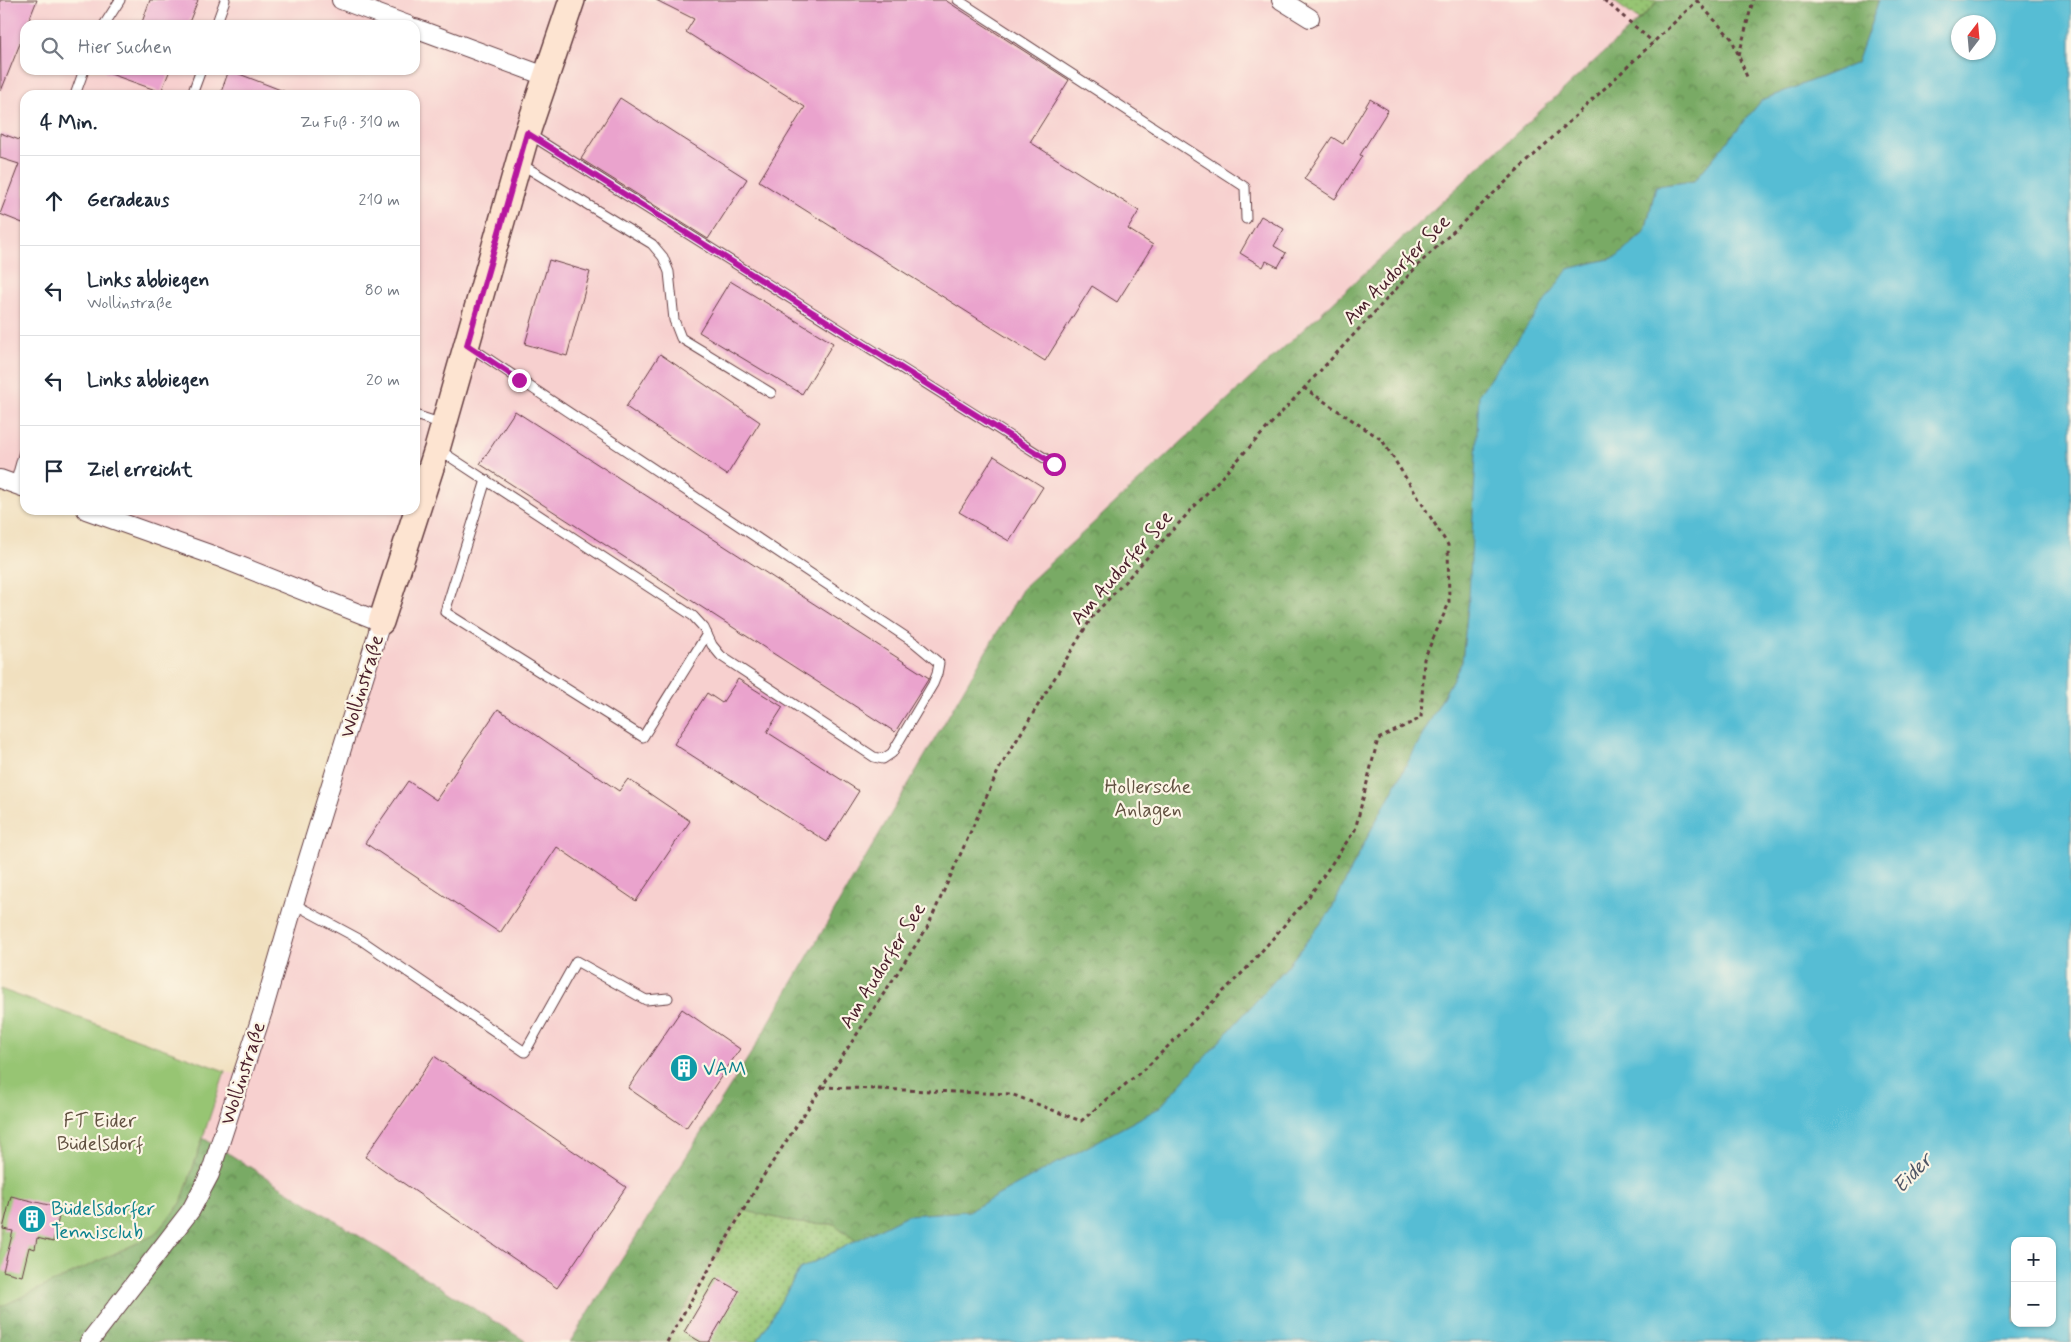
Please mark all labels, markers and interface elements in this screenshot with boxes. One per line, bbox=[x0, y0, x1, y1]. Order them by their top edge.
north arrow bbox=[1951, 15, 1996, 60]
search box bbox=[20, 20, 420, 75]
icon: search bbox=[38, 34, 66, 62]
text: Hier suchen bbox=[78, 35, 172, 60]
text: 4 Min. bbox=[40, 109, 97, 137]
text: Zu Fuß · 310 m bbox=[300, 112, 400, 133]
icon: ahead bbox=[40, 187, 68, 215]
text: Geradeaus bbox=[87, 188, 169, 213]
text: 210 m bbox=[359, 190, 400, 211]
street label: Am Audorfer See bbox=[1337, 209, 1457, 331]
text: Links abbiegen bbox=[87, 268, 209, 293]
icon: left bbox=[40, 277, 68, 305]
text: 80 m bbox=[365, 280, 400, 301]
text: Wollinstraße bbox=[87, 293, 172, 314]
icon: left bbox=[40, 367, 68, 395]
text: Links abbiegen bbox=[87, 368, 209, 393]
route end bbox=[508, 369, 531, 392]
text: 20 m bbox=[366, 370, 400, 391]
route start bbox=[1043, 453, 1066, 476]
icon: arrive bbox=[40, 457, 68, 485]
text: Ziel erreicht bbox=[87, 458, 192, 483]
street label: Am Audorfer See bbox=[1065, 505, 1180, 631]
street label: Wollinstraße bbox=[334, 631, 391, 741]
park label: Hollersche Anlagen bbox=[1105, 774, 1192, 825]
street label: Am Audorfer See bbox=[834, 898, 933, 1034]
street label: Wollinstraße bbox=[214, 1018, 273, 1128]
building icon: VAM bbox=[669, 1053, 699, 1083]
place label: VAM bbox=[703, 1056, 747, 1083]
park label: FT Eider Büdelsdorf bbox=[57, 1108, 144, 1158]
water label: Eider bbox=[1887, 1145, 1941, 1200]
place label: Büdelsdorfer Tennisclub bbox=[51, 1196, 155, 1246]
building icon: Büdelsdorfer Tennisclub bbox=[17, 1204, 47, 1234]
map controls bbox=[2011, 1237, 2056, 1327]
button: + bbox=[2011, 1237, 2056, 1282]
button: − bbox=[2011, 1282, 2056, 1327]

